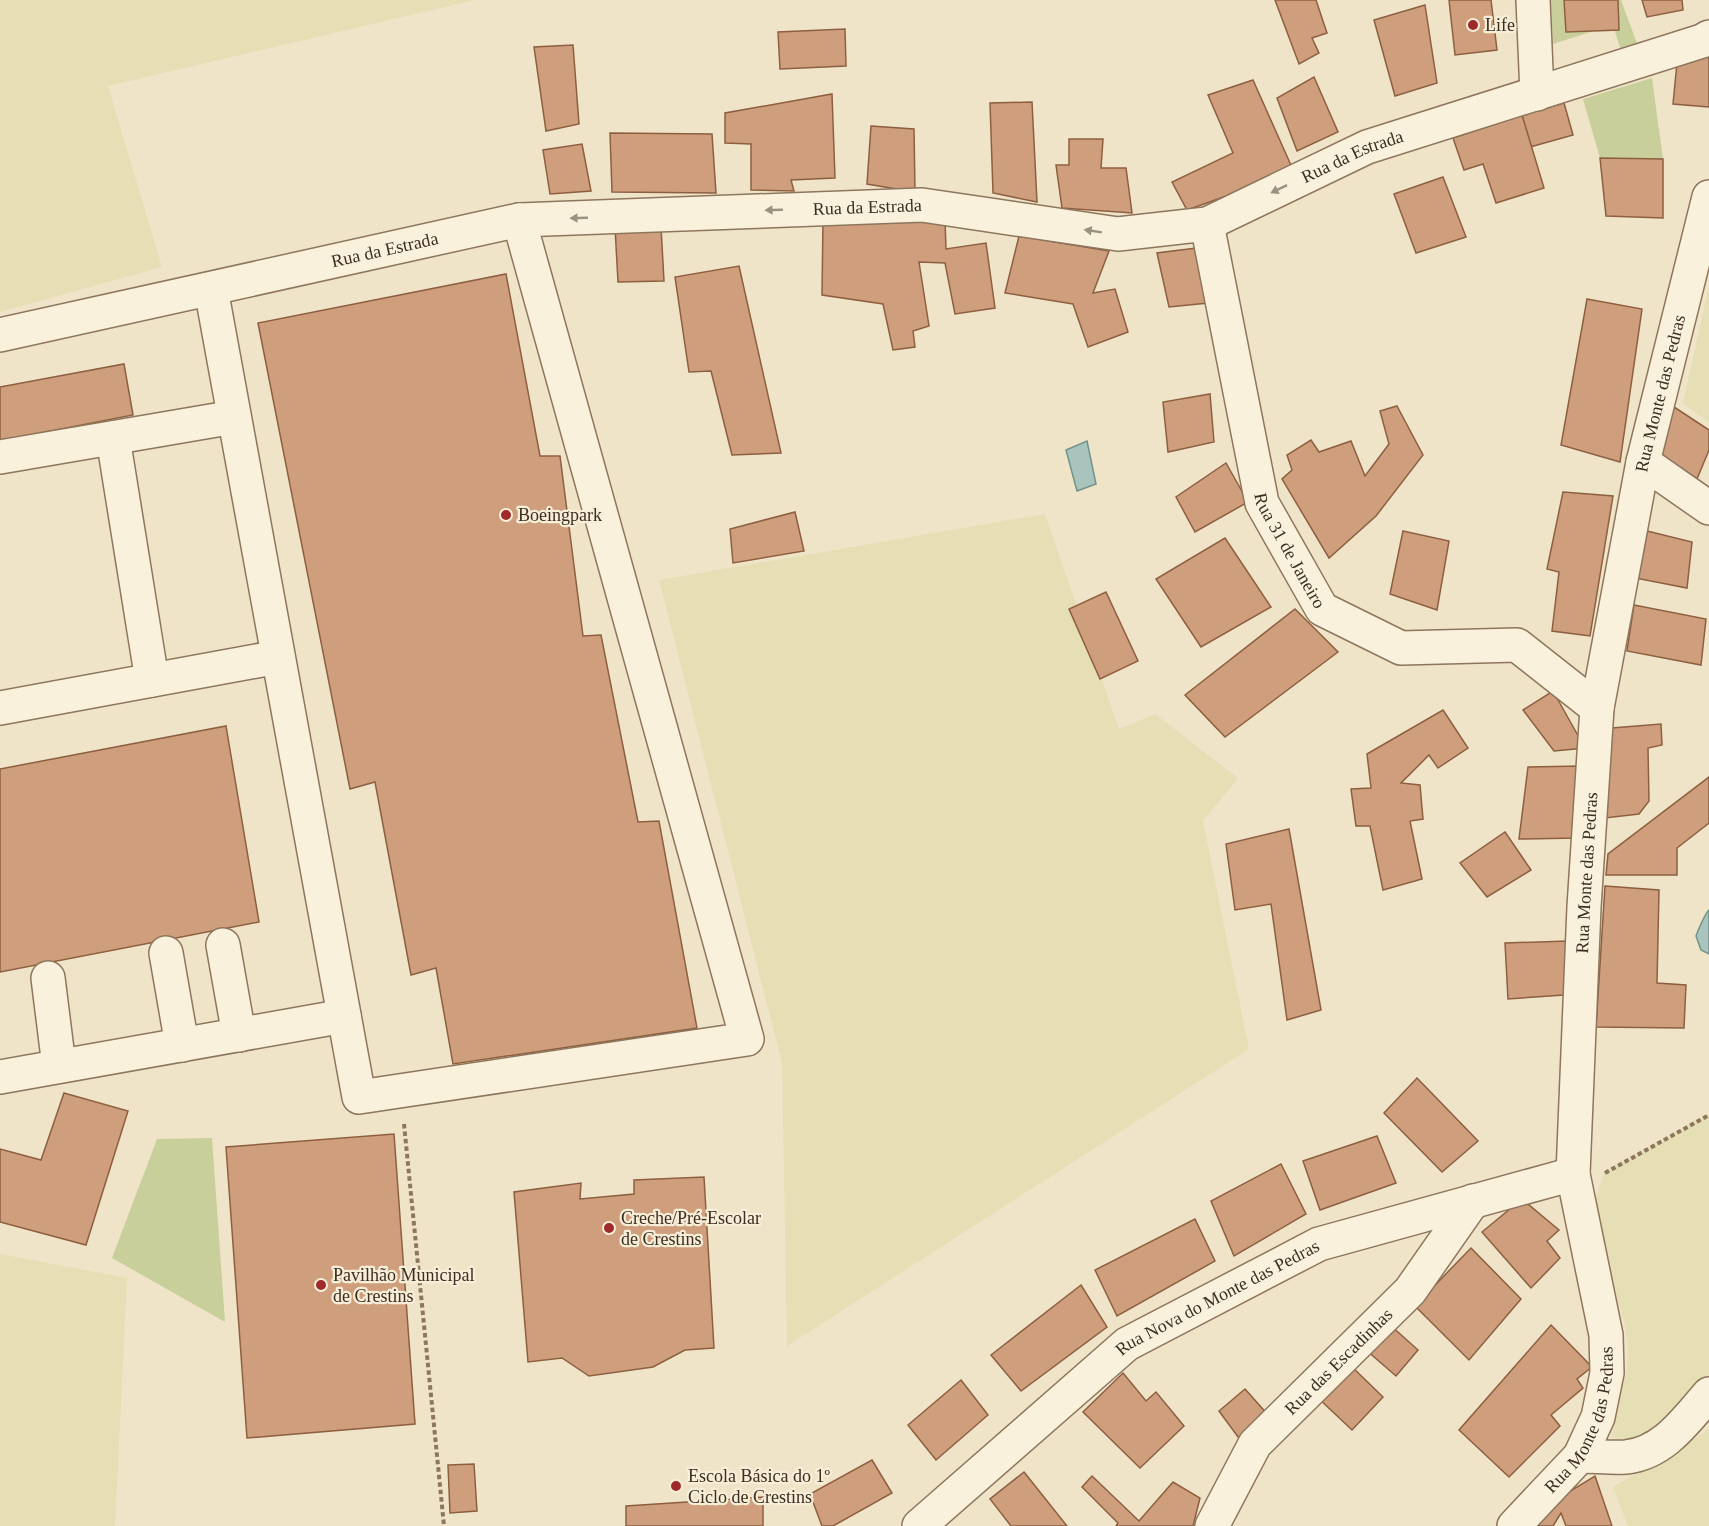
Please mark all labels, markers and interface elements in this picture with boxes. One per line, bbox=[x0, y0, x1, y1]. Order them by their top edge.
place label: Life bbox=[1485, 15, 1515, 35]
marker: Life bbox=[1466, 18, 1480, 32]
street label: Rua da Estrada bbox=[1298, 126, 1406, 187]
one-way arrow bbox=[1270, 184, 1288, 194]
street label: Rua da Estrada bbox=[812, 195, 922, 219]
one-way arrow bbox=[764, 206, 783, 215]
one-way arrow bbox=[570, 213, 589, 222]
one-way arrow bbox=[1083, 226, 1102, 235]
street label: Rua da Estrada bbox=[329, 228, 440, 271]
street label: Rua Monte das Pedras bbox=[1631, 313, 1689, 474]
street label: Rua 31 de Janeiro bbox=[1250, 491, 1330, 612]
place label: Boeingpark bbox=[518, 505, 602, 525]
marker: Boeingpark bbox=[499, 508, 513, 522]
street label: Rua Monte das Pedras bbox=[1572, 791, 1601, 954]
place label: Creche/Pré-Escolar de Crestins bbox=[621, 1208, 761, 1249]
marker: Creche/Pré-Escolar de Crestins bbox=[602, 1221, 616, 1235]
street label: Rua Nova do Monte das Pedras bbox=[1111, 1236, 1323, 1360]
place label: Pavilhão Municipal de Crestins bbox=[333, 1265, 474, 1306]
marker: Pavilhão Municipal de Crestins bbox=[314, 1278, 328, 1292]
street label: Rua das Escadinhas bbox=[1281, 1304, 1396, 1419]
street label: Rua Monte das Pedras bbox=[1540, 1346, 1617, 1497]
place label: Escola Básica do 1º Ciclo de Crestins bbox=[688, 1466, 830, 1507]
marker: Escola Básica do 1º Ciclo de Crestins bbox=[669, 1479, 683, 1493]

